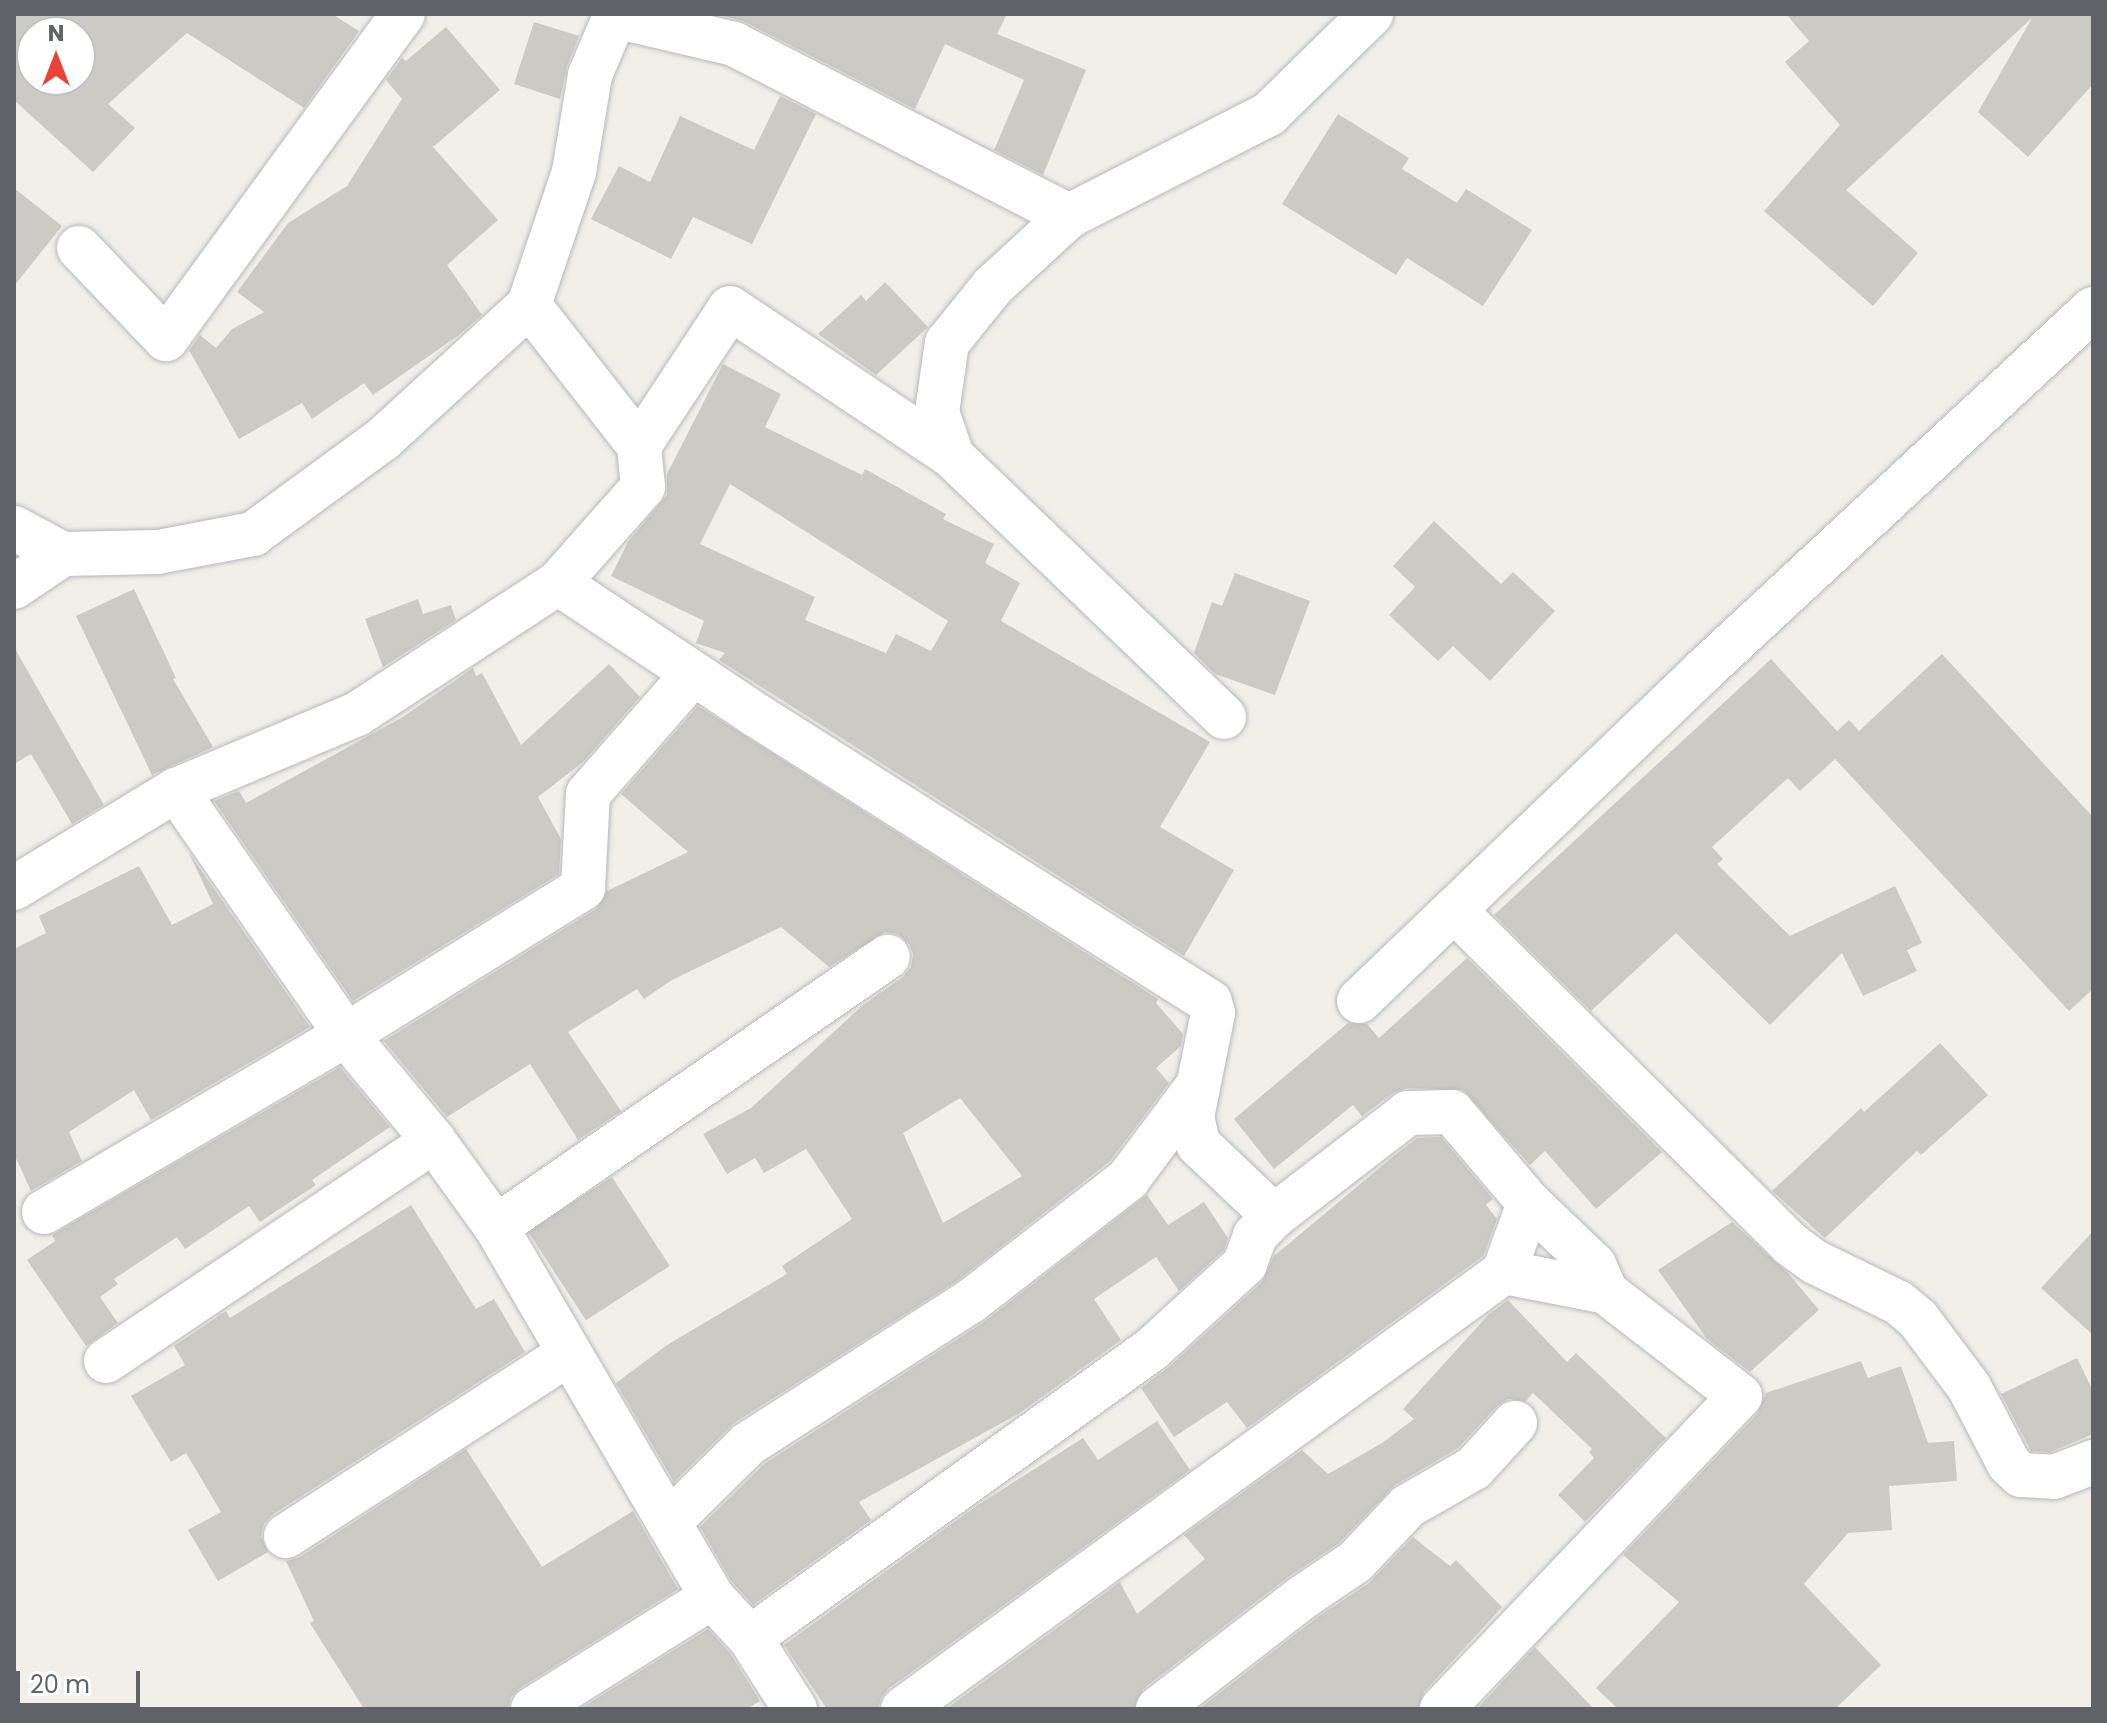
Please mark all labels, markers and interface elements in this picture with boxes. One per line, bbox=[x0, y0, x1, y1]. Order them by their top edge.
north arrow bbox=[16, 16, 96, 96]
text: N bbox=[48, 18, 64, 49]
scale bar bbox=[20, 1655, 144, 1705]
text: 20 m bbox=[30, 1668, 90, 1701]

